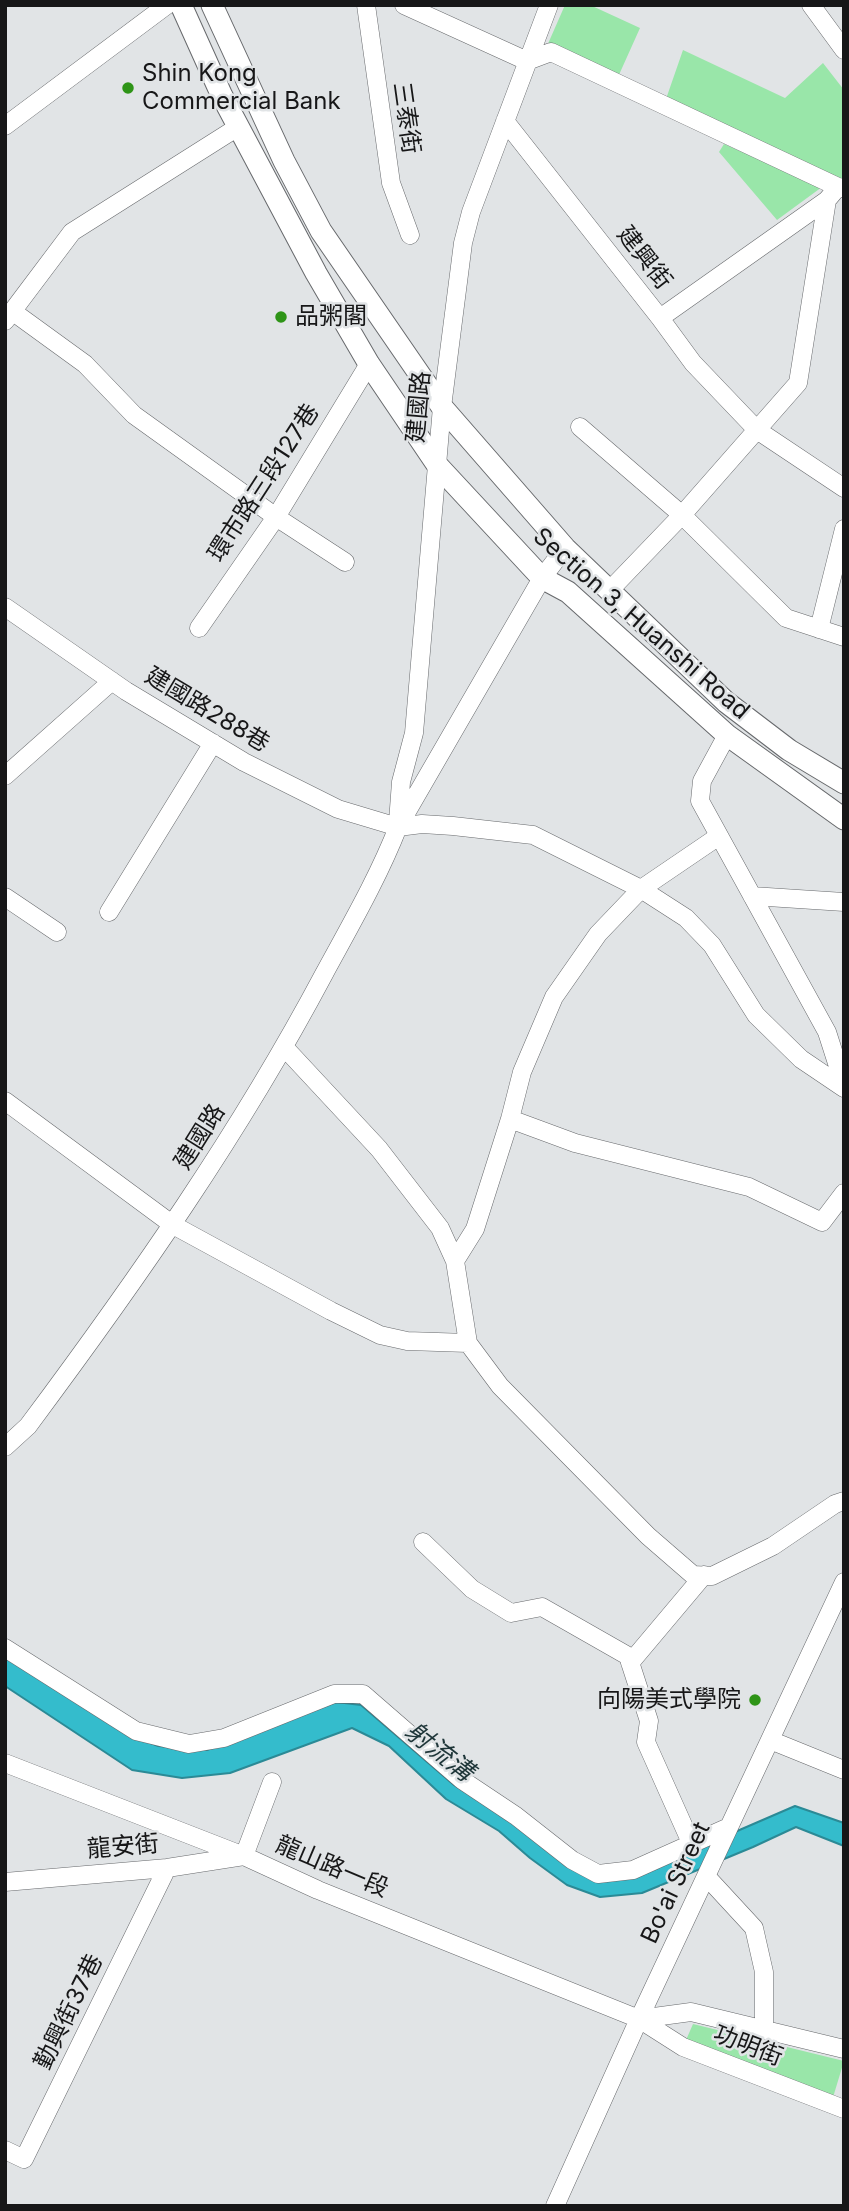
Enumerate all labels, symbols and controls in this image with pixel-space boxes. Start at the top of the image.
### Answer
place label: Shin Kong Commercial Bank [142,60,341,116]
marker: Shin Kong Commercial Bank [120,80,136,96]
street label: 三泰街 [387,80,425,156]
street label: 建興街 [610,221,678,295]
place label: 品粥閣 [295,303,367,331]
marker: 品粥閣 [273,309,289,325]
street label: 建國路 [402,370,436,444]
street label: 環市路三段127巷 [202,399,326,567]
street label: Section 3, Huanshi Road [527,522,755,726]
street label: 建國路288巷 [139,662,275,758]
street label: 建國路 [169,1099,231,1175]
place label: 向陽美式學院 [597,1686,741,1714]
marker: 向陽美式學院 [747,1692,763,1708]
water label: 射流溝 [399,1716,479,1788]
street label: Bo'ai Street [635,1818,717,1948]
street label: 龍安街 [86,1830,160,1864]
street label: 龍山路一段 [271,1830,393,1904]
street label: 勤興街37巷 [29,1950,109,2074]
street label: 功明街 [709,2020,787,2072]

